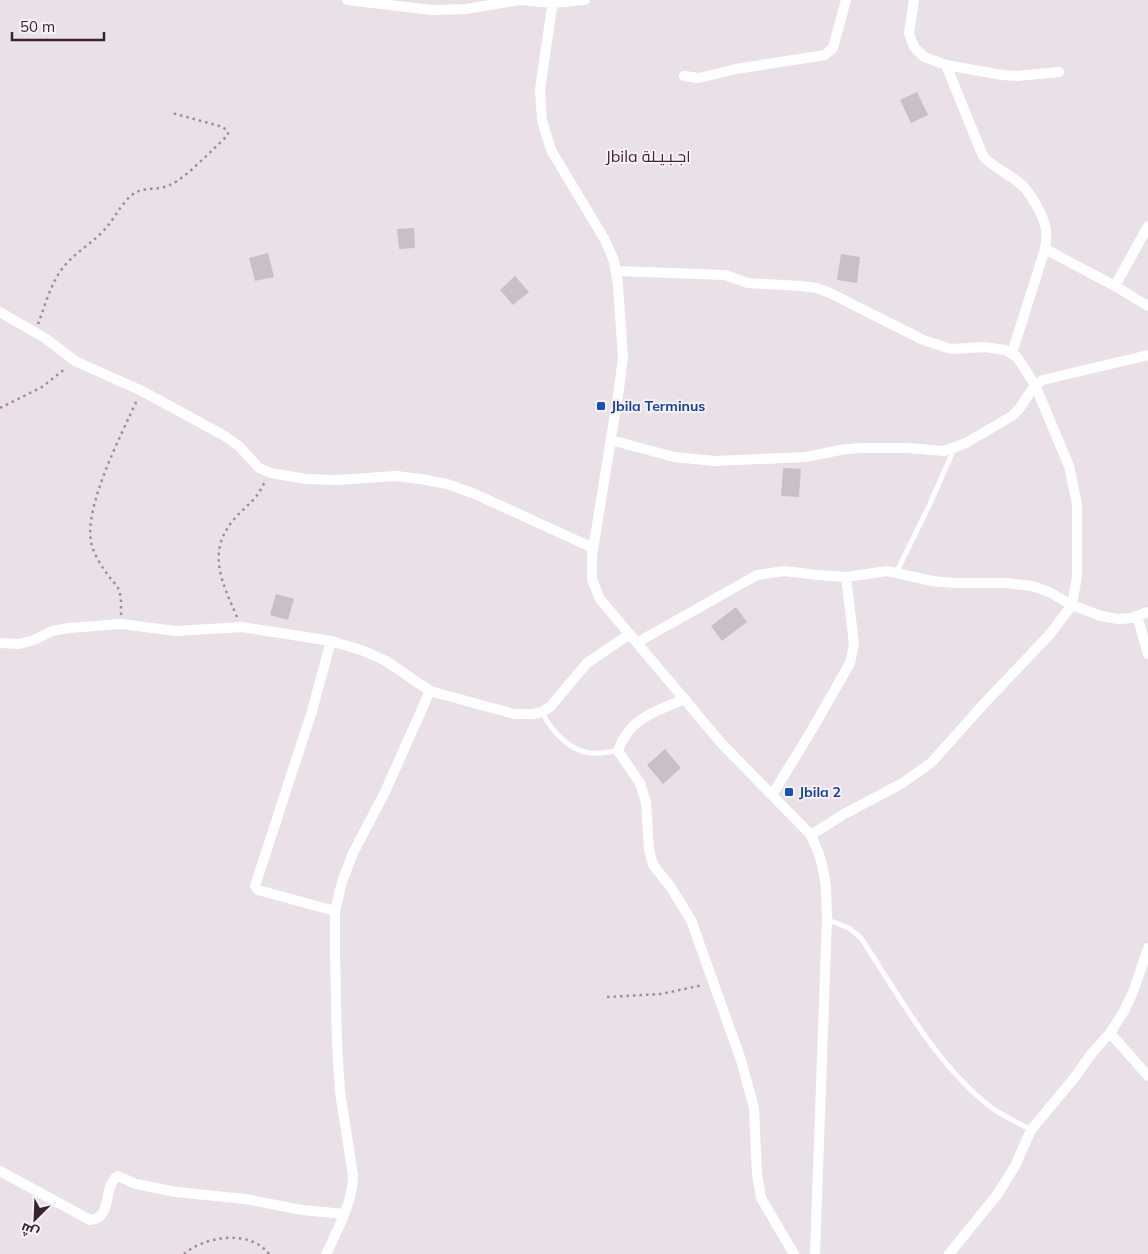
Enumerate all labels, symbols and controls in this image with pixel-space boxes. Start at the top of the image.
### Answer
scale bar [12,10,105,42]
text: 50 m [20,17,55,36]
district label: Jbila اجـبـيـلة [605,146,691,166]
place label: Jbila Terminus [611,397,705,415]
marker: Jbila Terminus [595,400,607,412]
place label: Jbila 2 [799,783,841,801]
marker: Jbila 2 [783,786,795,798]
north arrow [10,1194,60,1244]
text: ش [18,1219,42,1243]

